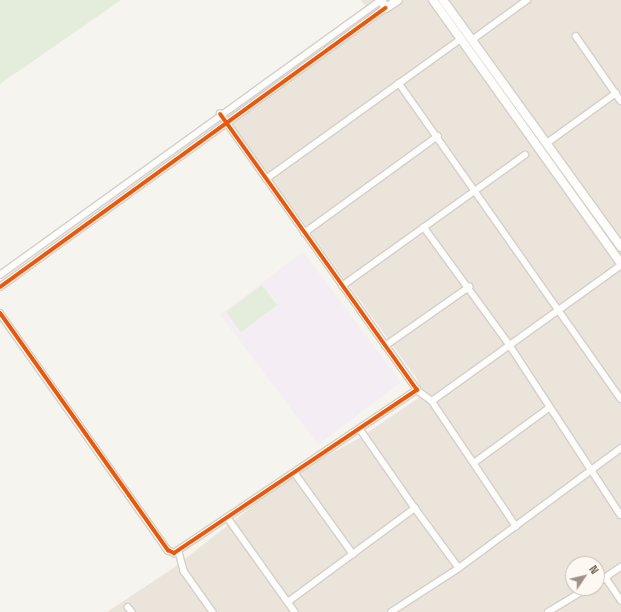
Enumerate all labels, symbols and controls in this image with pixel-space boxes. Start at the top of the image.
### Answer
north arrow [565,556,605,596]
text: N [586,563,602,577]

